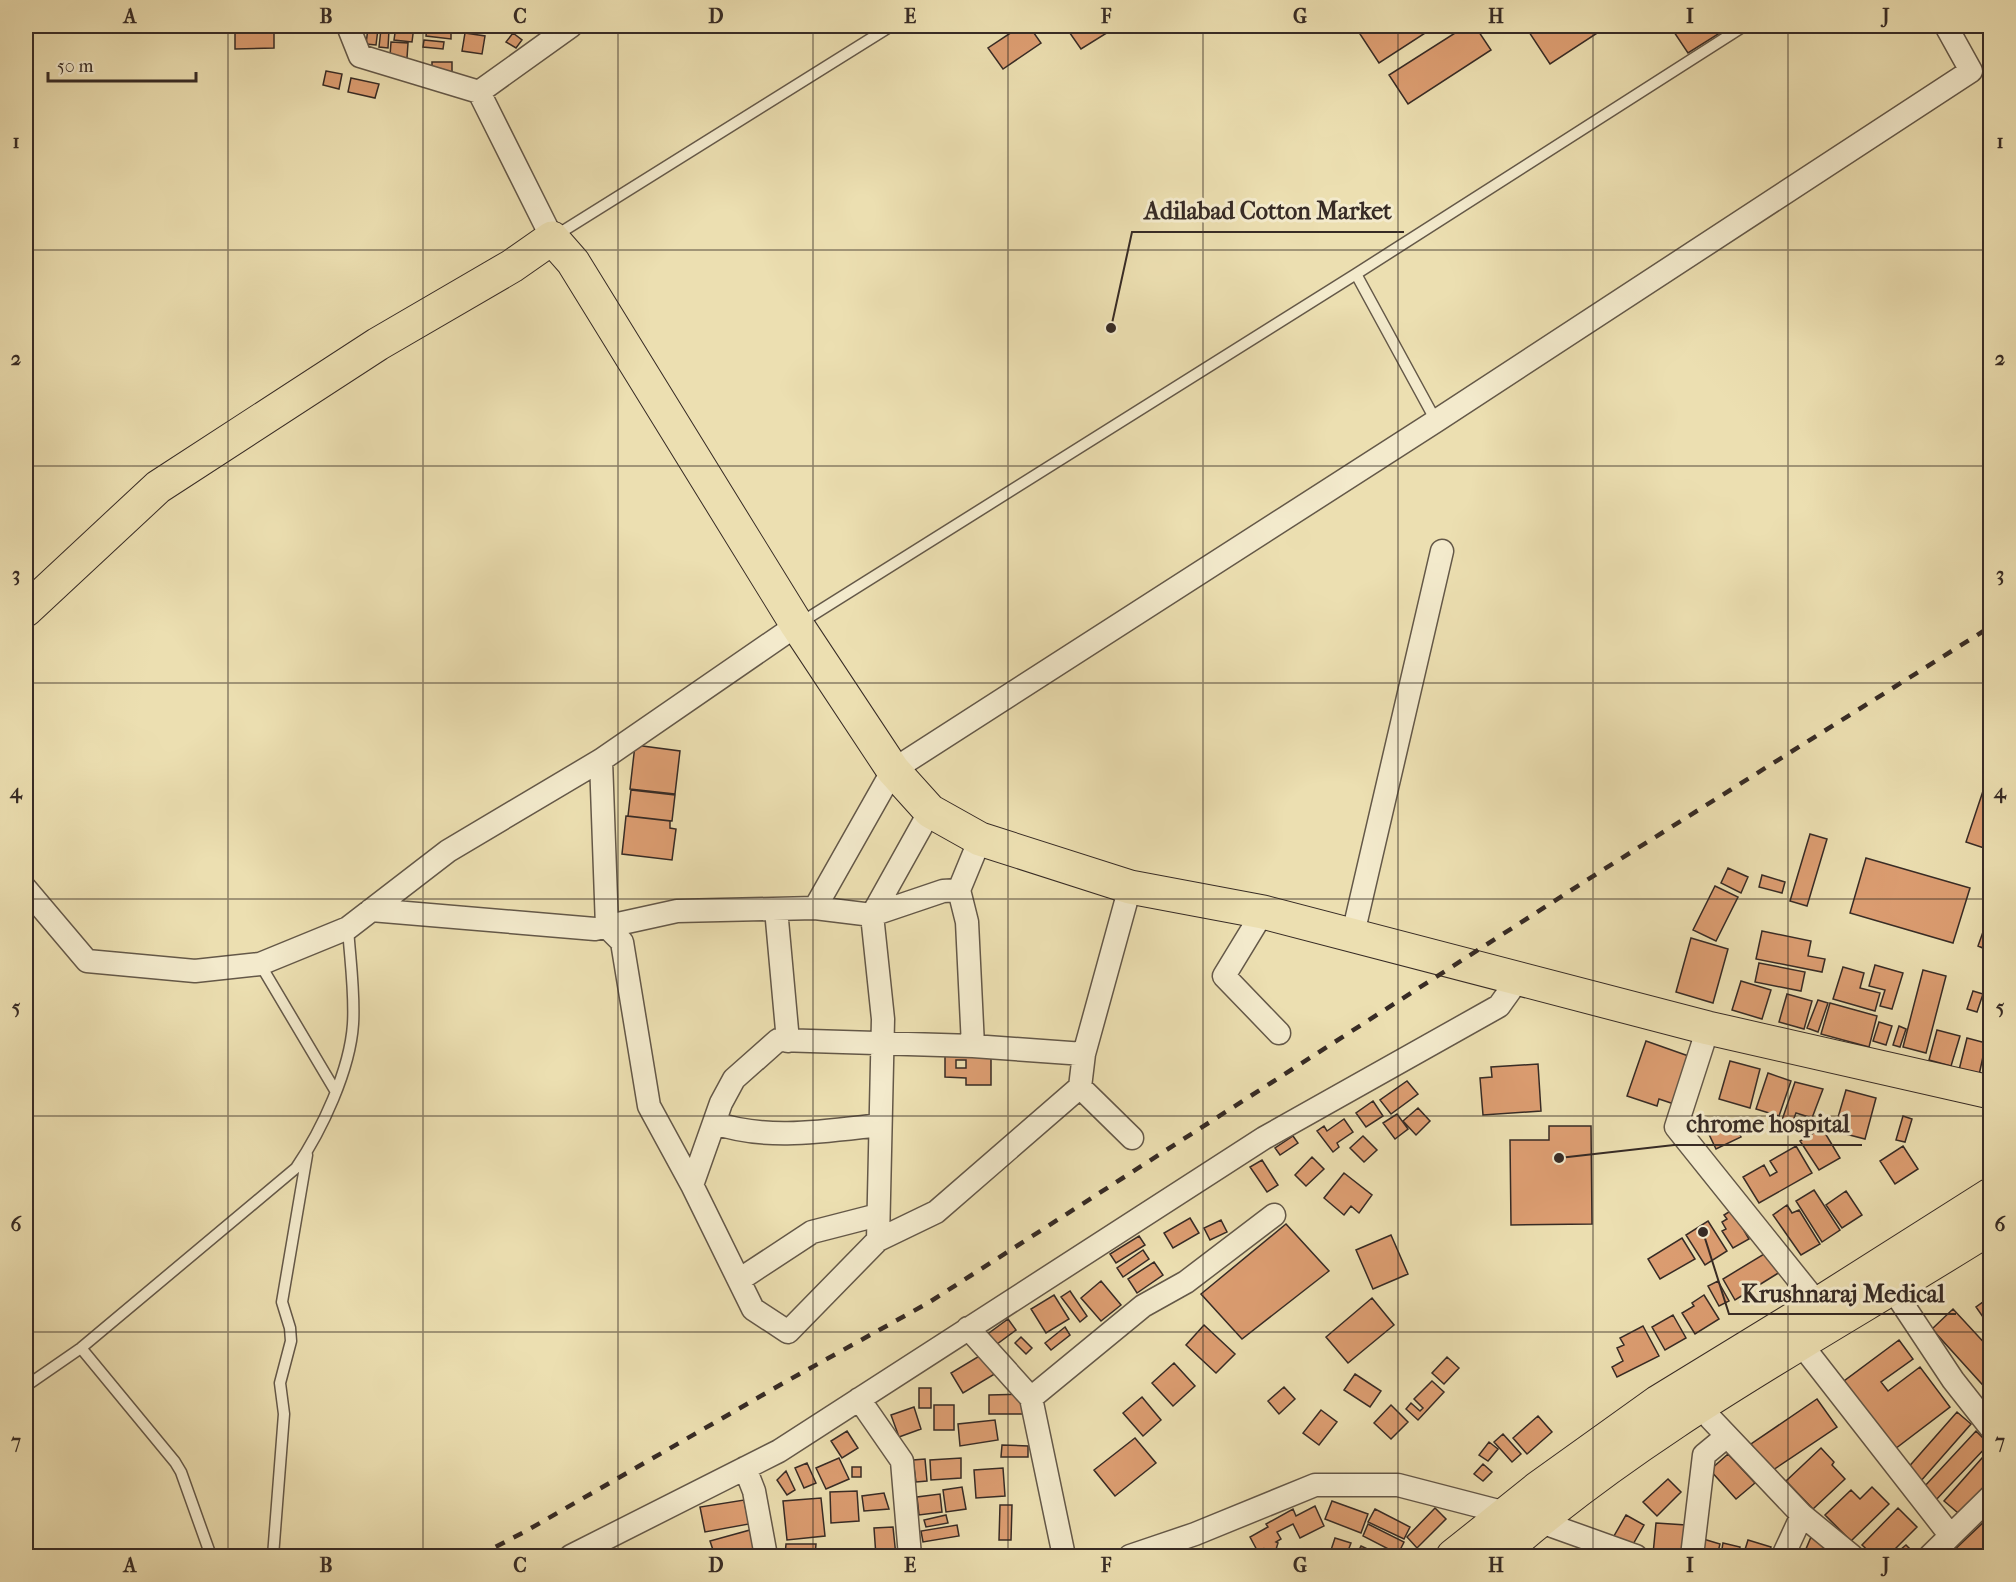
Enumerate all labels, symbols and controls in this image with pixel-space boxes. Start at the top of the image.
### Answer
text: A [122,5,138,28]
text: B [319,5,333,28]
text: C [513,5,527,28]
text: D [708,5,724,28]
text: E [904,5,916,28]
text: F [1100,5,1112,28]
text: G [1293,5,1307,28]
text: H [1488,5,1504,28]
text: I [1686,5,1694,28]
text: J [1880,5,1890,28]
scale bar [48,45,196,83]
text: 50 m [57,56,94,77]
text: 1 [12,130,20,153]
text: 1 [1996,130,2004,153]
callout: Adilabad Cotton Market [1132,190,1404,232]
text: Adilabad Cotton Market [1142,197,1392,225]
text: 2 [11,347,21,370]
text: 2 [1995,347,2005,370]
text: 3 [12,563,20,586]
text: 3 [1996,563,2004,586]
text: 4 [9,780,23,804]
text: 4 [1993,780,2007,804]
text: 5 [12,996,21,1019]
text: 5 [1996,996,2005,1019]
callout: chrome hospital [1674,1103,1862,1145]
text: chrome hospital [1686,1110,1850,1138]
text: 6 [11,1213,23,1236]
text: 6 [1995,1213,2007,1236]
callout: Krushnaraj Medical [1729,1272,1956,1314]
text: Krushnaraj Medical [1741,1280,1945,1308]
text: 7 [10,1430,21,1453]
text: 7 [1994,1430,2005,1453]
text: A [122,1554,138,1577]
text: B [319,1554,333,1577]
text: C [513,1554,527,1577]
text: D [708,1554,724,1577]
text: E [904,1554,916,1577]
text: F [1100,1554,1112,1577]
text: G [1293,1554,1307,1577]
text: H [1488,1554,1504,1577]
text: I [1686,1554,1694,1577]
text: J [1880,1554,1890,1577]

